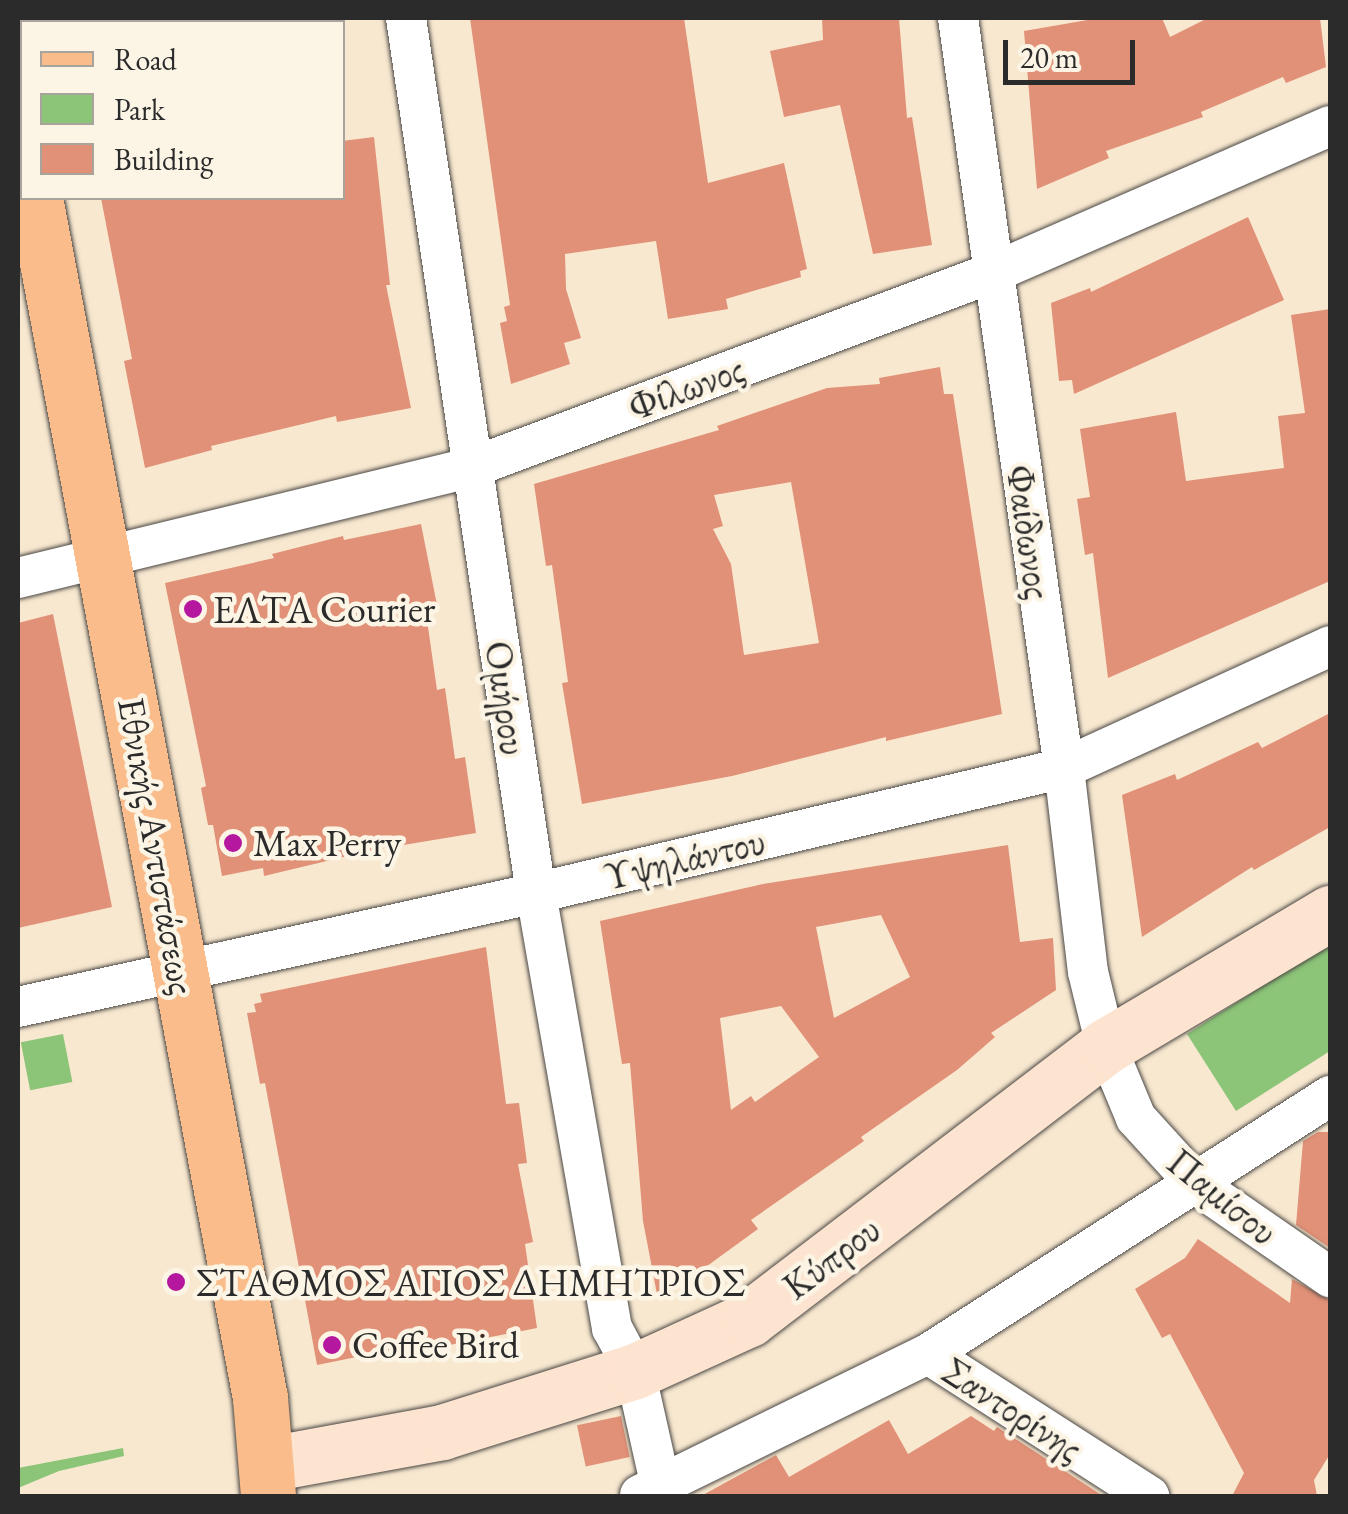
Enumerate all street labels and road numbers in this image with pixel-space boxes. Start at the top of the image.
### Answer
street label: Φίλωνος [622,345,750,429]
street label: Φαίδωνος [998,462,1062,602]
street label: Ομήρου [476,638,538,758]
street label: Εθνικής Αντιστάσεως [108,694,206,998]
street label: Υψηλάντου [599,817,769,899]
street label: Παμίσου [1159,1138,1287,1254]
street label: Κύπρου [773,1206,889,1308]
street label: Σαντορίνης [935,1347,1091,1471]

